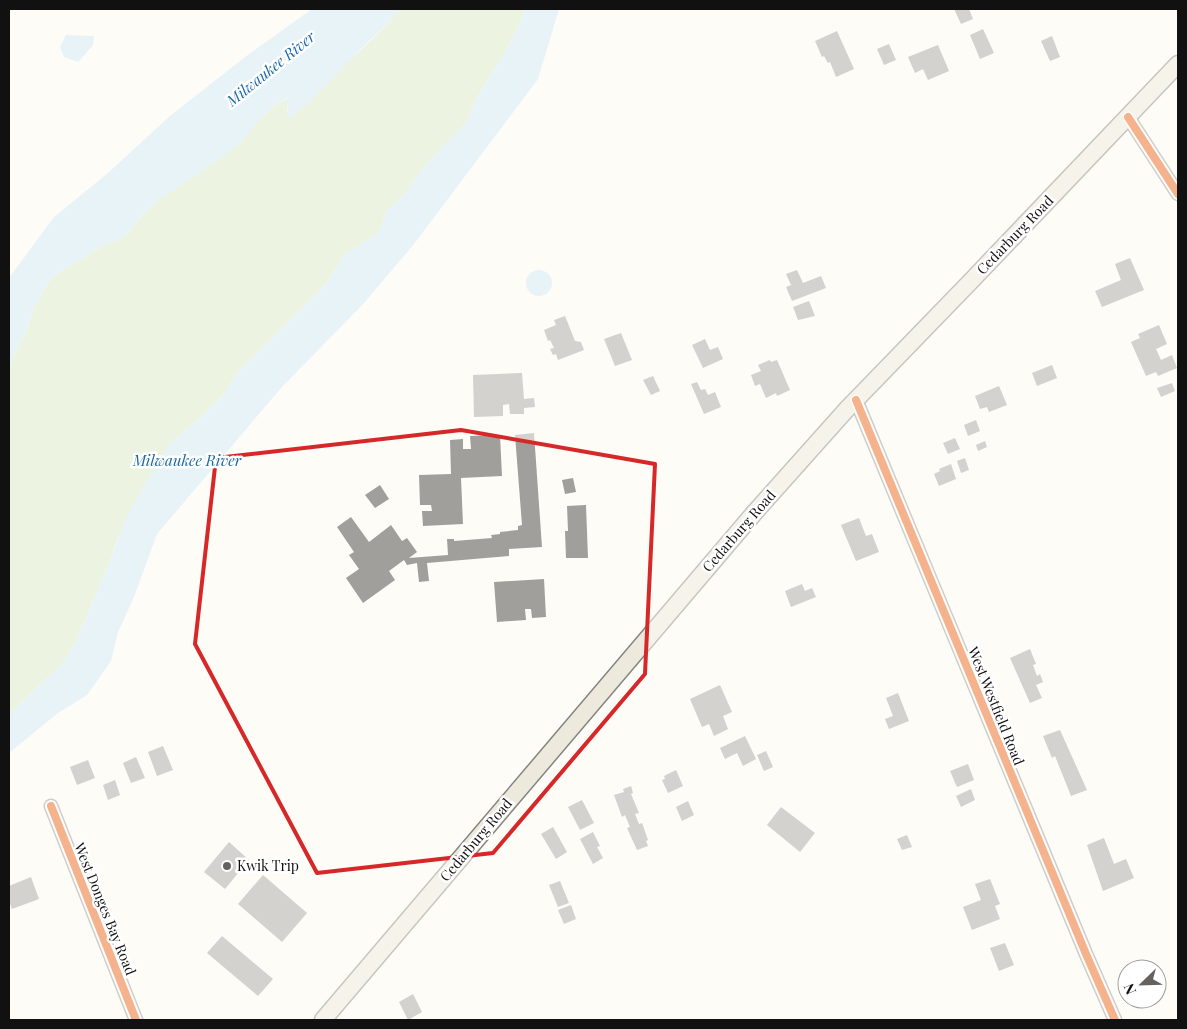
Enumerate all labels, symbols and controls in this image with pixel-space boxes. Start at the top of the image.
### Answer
water label: Milwaukee River [221,26,319,111]
street label: Cedarburg Road [972,191,1057,278]
water label: Milwaukee River [132,450,242,470]
street label: Cedarburg Road [698,486,779,576]
street label: West Westfield Road [964,643,1029,768]
street label: Cedarburg Road [435,794,516,885]
street label: West Donges Bay Road [70,839,141,978]
place label: Kwik Trip [237,856,299,875]
marker: Kwik Trip [221,860,233,872]
north arrow [1117,959,1167,1009]
text: N [1119,981,1140,998]

